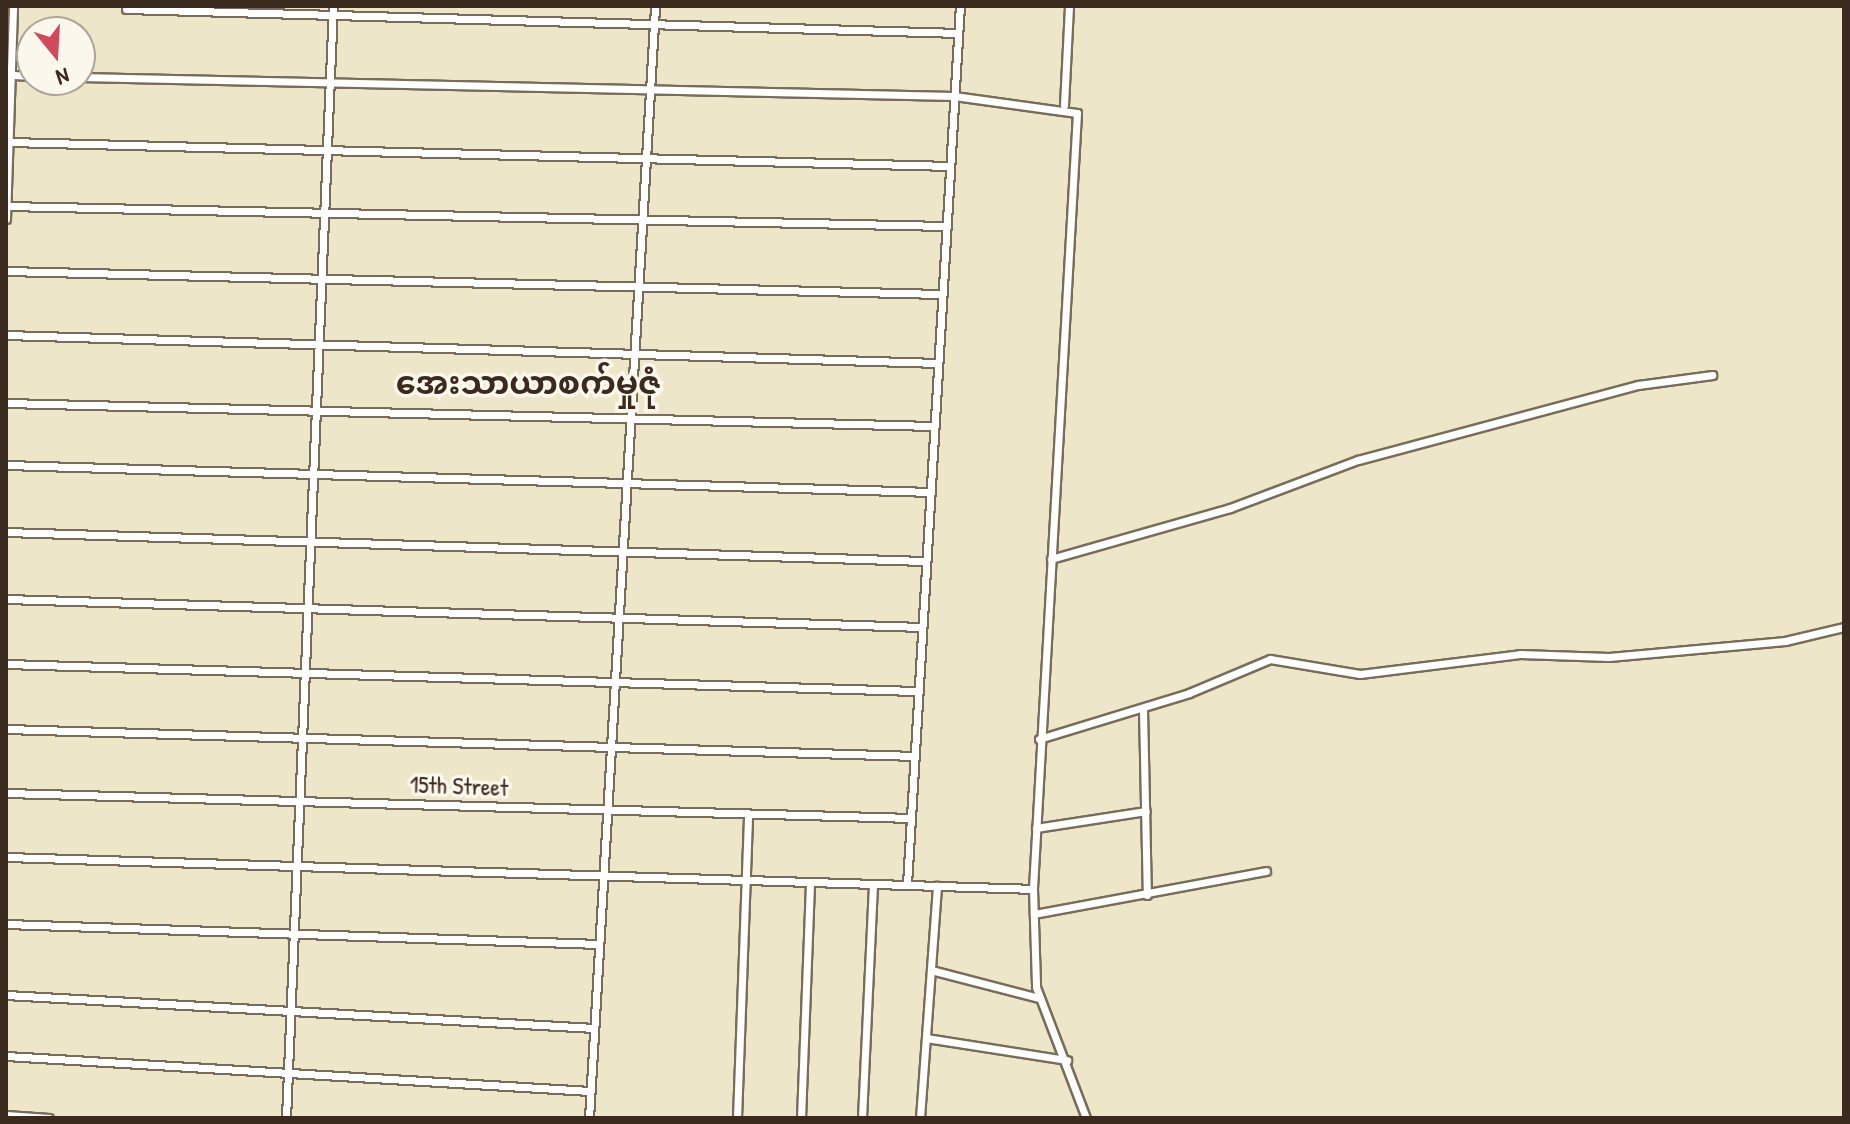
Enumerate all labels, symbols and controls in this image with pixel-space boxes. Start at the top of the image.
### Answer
north arrow [16,16,96,96]
text: N [53,61,73,93]
district label: အေးသာယာစက်မှုဇုံ [396,364,660,402]
street label: 15th Street [409,770,509,802]

